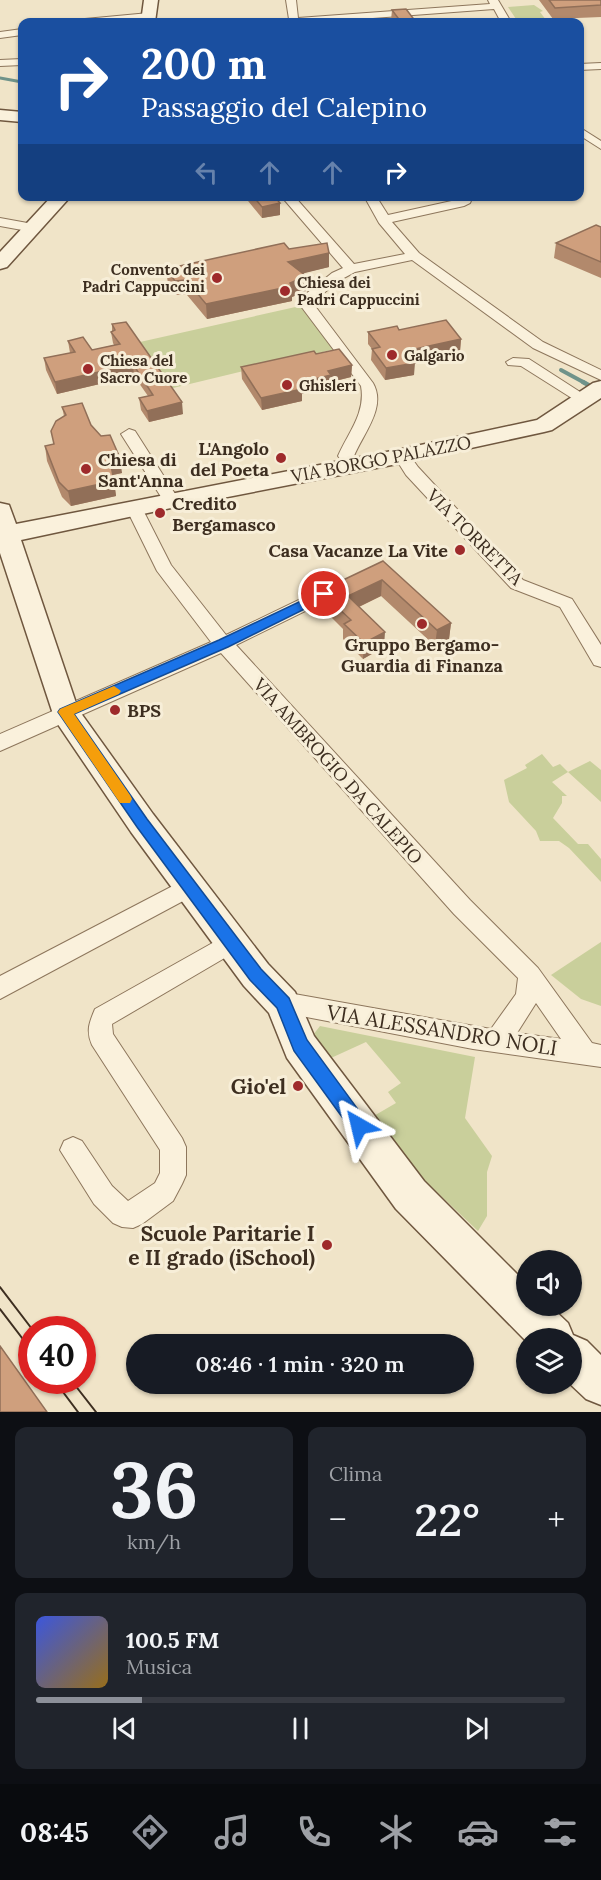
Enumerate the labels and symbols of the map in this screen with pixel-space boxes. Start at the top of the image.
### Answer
place label: Convento dei Padri Cappuccini [82,260,205,296]
marker: Convento dei Padri Cappuccini [210,271,224,285]
place label: Chiesa dei Padri Cappuccini [297,273,420,309]
marker: Chiesa dei Padri Cappuccini [278,284,292,298]
place label: Galgario [404,346,465,365]
marker: Galgario [385,348,399,362]
place label: Chiesa del Sacro Cuore [100,351,187,387]
marker: Chiesa del Sacro Cuore [81,362,95,376]
place label: Ghisleri [299,376,357,395]
marker: Ghisleri [280,378,294,392]
street label: VIA BORGO PALAZZO [288,430,473,488]
place label: L'Angolo del Poeta [190,437,270,481]
place label: Chiesa di Sant'Anna [98,448,184,492]
marker: L'Angolo del Poeta [274,451,288,465]
marker: Chiesa di Sant'Anna [79,462,93,476]
street label: VIA TORRETTA [421,483,529,591]
place label: Credito Bergamasco [172,492,276,536]
marker: Credito Bergamasco [153,506,167,520]
place label: Casa Vacanze La Vite [268,539,448,562]
marker: Casa Vacanze La Vite [453,543,467,557]
pin [298,568,349,619]
marker: Gruppo Bergamo- Guardia di Finanza [415,617,429,631]
place label: Gruppo Bergamo- Guardia di Finanza [341,633,503,677]
street label: VIA AMBROGIO DA CALEPIO [248,673,428,869]
place label: BPS [127,699,161,722]
marker: BPS [108,703,122,717]
street label: VIA ALESSANDRO NOLI [324,998,559,1062]
place label: Gio'el [231,1073,286,1100]
marker: Gio'el [291,1079,305,1093]
position arrow [327,1094,391,1158]
place label: Scuole Paritarie I e II grado (iSchool) [128,1220,315,1271]
marker: Scuole Paritarie I e II grado (iSchool) [320,1238,334,1252]
speed limit sign: 40 [18,1316,96,1394]

